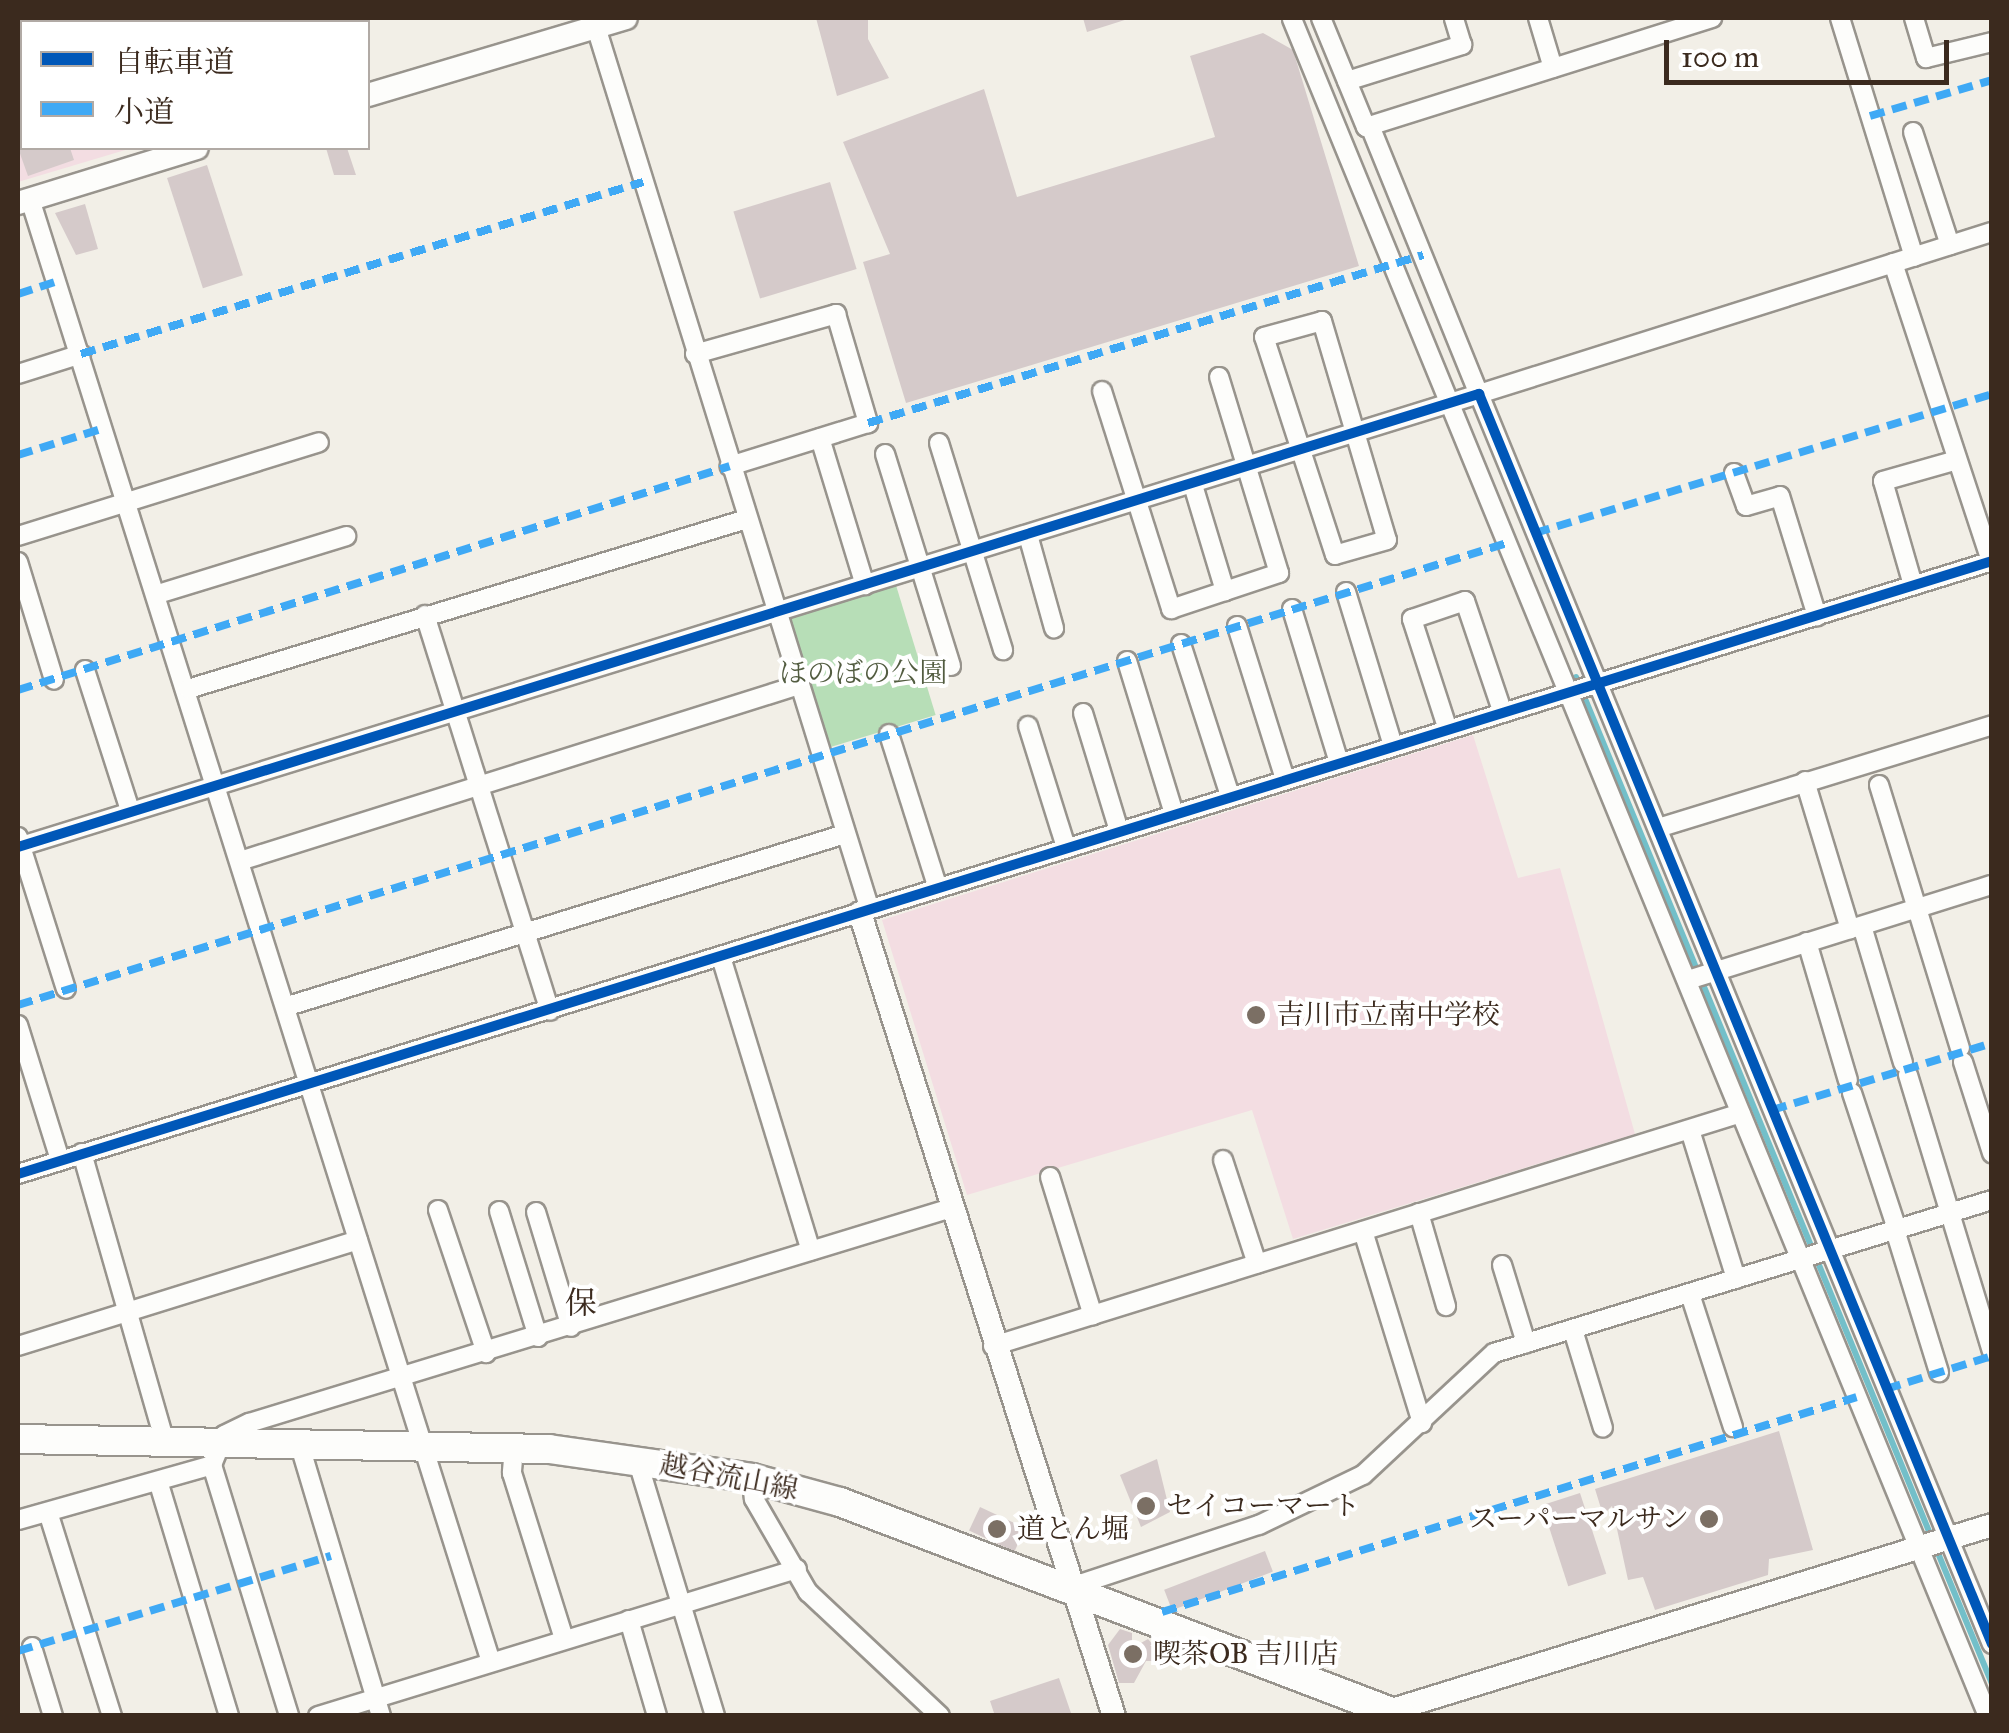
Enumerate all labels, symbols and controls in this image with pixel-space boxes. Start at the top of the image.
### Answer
legend [20,20,370,150]
scale bar [1669,20,1954,82]
text: 100 m [1681,39,1759,75]
text: 自転車道 [114,44,234,80]
text: 小道 [114,94,174,130]
park label: ほのぼの公園 [779,656,947,690]
place label: 吉川市立南中学校 [1276,998,1500,1032]
marker: 吉川市立南中学校 [1245,1004,1267,1026]
district label: 保 [565,1285,597,1323]
street label: 越谷流山線 [657,1447,801,1507]
place label: セイコーマート [1166,1489,1362,1523]
marker: セイコーマート [1135,1495,1157,1517]
place label: スーパーマルサン [1466,1502,1689,1536]
marker: スーパーマルサン [1698,1508,1720,1530]
place label: 道とん堀 [1017,1512,1129,1546]
marker: 道とん堀 [986,1518,1008,1540]
place label: 喫茶OB 吉川店 [1153,1637,1339,1671]
marker: 喫茶OB 吉川店 [1122,1643,1144,1665]

